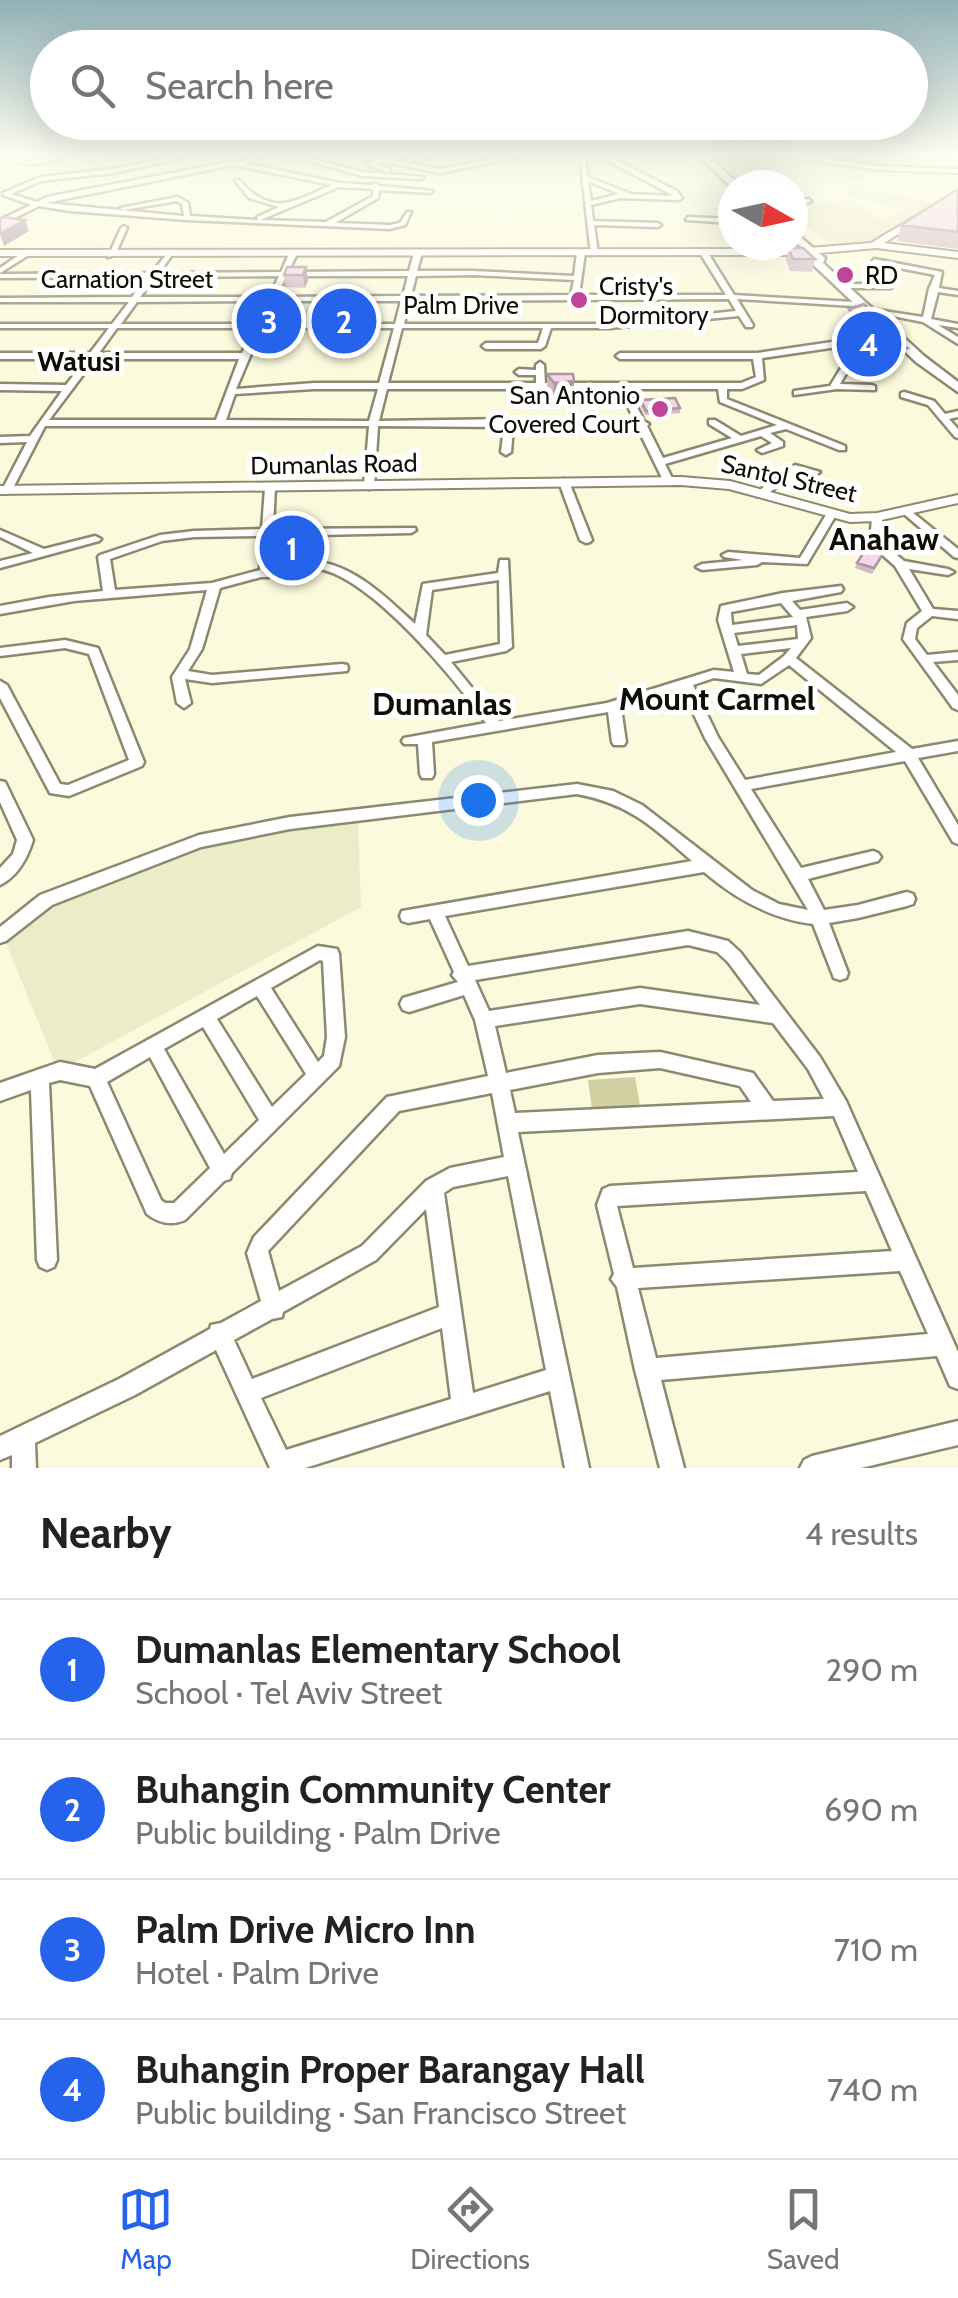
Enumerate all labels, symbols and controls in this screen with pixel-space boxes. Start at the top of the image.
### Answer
search box [30,30,928,140]
icon: search [65,58,120,113]
text: Search here [145,62,334,109]
north arrow [718,170,808,260]
place label: RD [865,260,898,290]
street label: Carnation Street [41,264,214,294]
marker: RD [834,264,856,286]
place label: Cristy's Dormitory [599,271,709,330]
pin: 3 [236,284,302,358]
pin: 2 [312,284,376,358]
marker: Cristy's Dormitory [568,289,590,311]
street label: Palm Drive [403,290,519,320]
pin: 4 [836,306,902,382]
district label: Watusi [37,344,121,378]
place label: San Antonio Covered Court [488,380,641,439]
marker: San Antonio Covered Court [649,398,671,420]
street label: Dumanlas Road [250,448,418,480]
street label: Santol Street [718,448,860,508]
pin: 1 [260,510,324,586]
district label: Anahaw [829,519,939,558]
district label: Mount Carmel [619,679,815,718]
district label: Dumanlas [372,684,512,723]
your location [453,775,504,826]
text: Nearby [40,1507,172,1559]
text: 4 results [805,1514,918,1553]
text: Dumanlas Elementary School [135,1626,621,1673]
text: 1 [67,1650,78,1689]
text: 290 m [825,1650,918,1689]
text: School · Tel Aviv Street [135,1673,442,1712]
text: Buhangin Community Center [135,1766,611,1813]
text: 2 [64,1790,81,1829]
text: 690 m [824,1790,918,1829]
text: Public building · Palm Drive [135,1813,501,1852]
text: Palm Drive Micro Inn [135,1906,475,1953]
text: 3 [64,1930,81,1969]
text: 710 m [834,1930,918,1969]
text: Hotel · Palm Drive [135,1953,379,1992]
text: Buhangin Proper Barangay Hall [135,2046,645,2093]
text: 4 [63,2070,82,2109]
text: 740 m [827,2070,918,2109]
text: Public building · San Francisco Street [135,2093,626,2132]
tab: Map [118,2182,173,2276]
tab: Directions [410,2182,530,2276]
tab: Saved [767,2182,840,2276]

